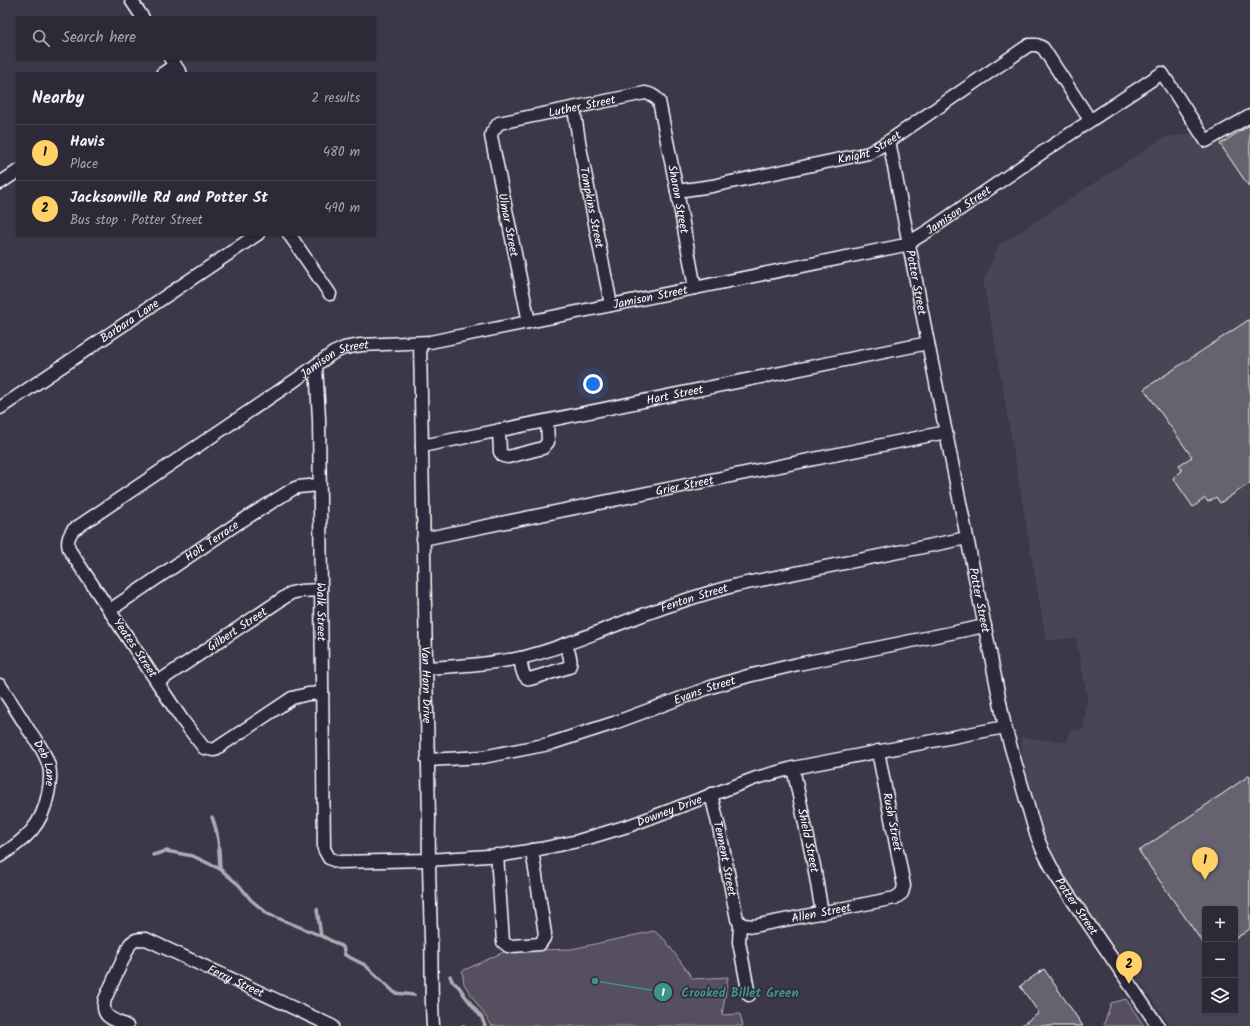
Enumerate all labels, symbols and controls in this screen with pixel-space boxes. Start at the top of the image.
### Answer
search box [16,16,376,60]
text: Search here [62,26,136,50]
icon: search [30,27,52,49]
text: Nearby [32,85,84,112]
text: 2 results [312,88,360,109]
street label: Luther Street [547,90,618,122]
street label: Knight Street [836,126,905,169]
text: Havis [70,130,105,154]
text: 1 [43,142,47,163]
text: 480 m [323,142,360,163]
text: Place [70,154,98,175]
street label: Sharon Street [662,163,694,235]
street label: Tompkins Street [575,165,609,250]
street label: Jamison Street [922,181,995,239]
text: Jacksonville Rd and Potter St [70,186,268,210]
street label: Ulmar Street [493,192,524,259]
text: 2 [41,198,49,219]
text: 490 m [324,198,360,219]
text: Bus stop · Potter Street [70,210,203,231]
street label: Potter Street [901,248,932,317]
street label: Jamison Street [611,280,690,314]
street label: Barbara Lane [96,294,163,348]
street label: Jamison Street [296,335,370,383]
your location [583,374,603,394]
street label: Hart Street [645,379,705,410]
street label: Grier Street [654,470,716,501]
street label: Holt Terrace [181,515,243,566]
street label: Potter Street [964,566,995,635]
street label: Fenton Street [658,578,730,617]
street label: Walk Street [311,582,331,642]
street label: Gilbert Street [203,602,271,656]
street label: Yeates Street [108,614,162,682]
street label: Van Horn Drive [416,646,437,724]
street label: Evans Street [671,671,738,710]
street label: Deb Lane [29,736,60,788]
street label: Downey Drive [634,789,705,832]
street label: Rush Street [877,791,907,853]
street label: Shield Street [792,806,825,874]
street label: Tennent Street [708,819,742,898]
pin: 1 [1192,847,1218,880]
street label: Potter Street [1050,874,1103,939]
street label: Allen Street [790,897,853,928]
map controls [1202,906,1238,1014]
button: + [1202,906,1238,942]
button: − [1202,942,1238,978]
pin: 2 [1116,951,1142,984]
street label: Ferry Street [205,960,268,1003]
button: layers [1202,978,1238,1014]
callout: Crooked Billet Green [653,980,806,1005]
text: 1 [661,983,665,1002]
text: Crooked Billet Green [681,983,799,1004]

